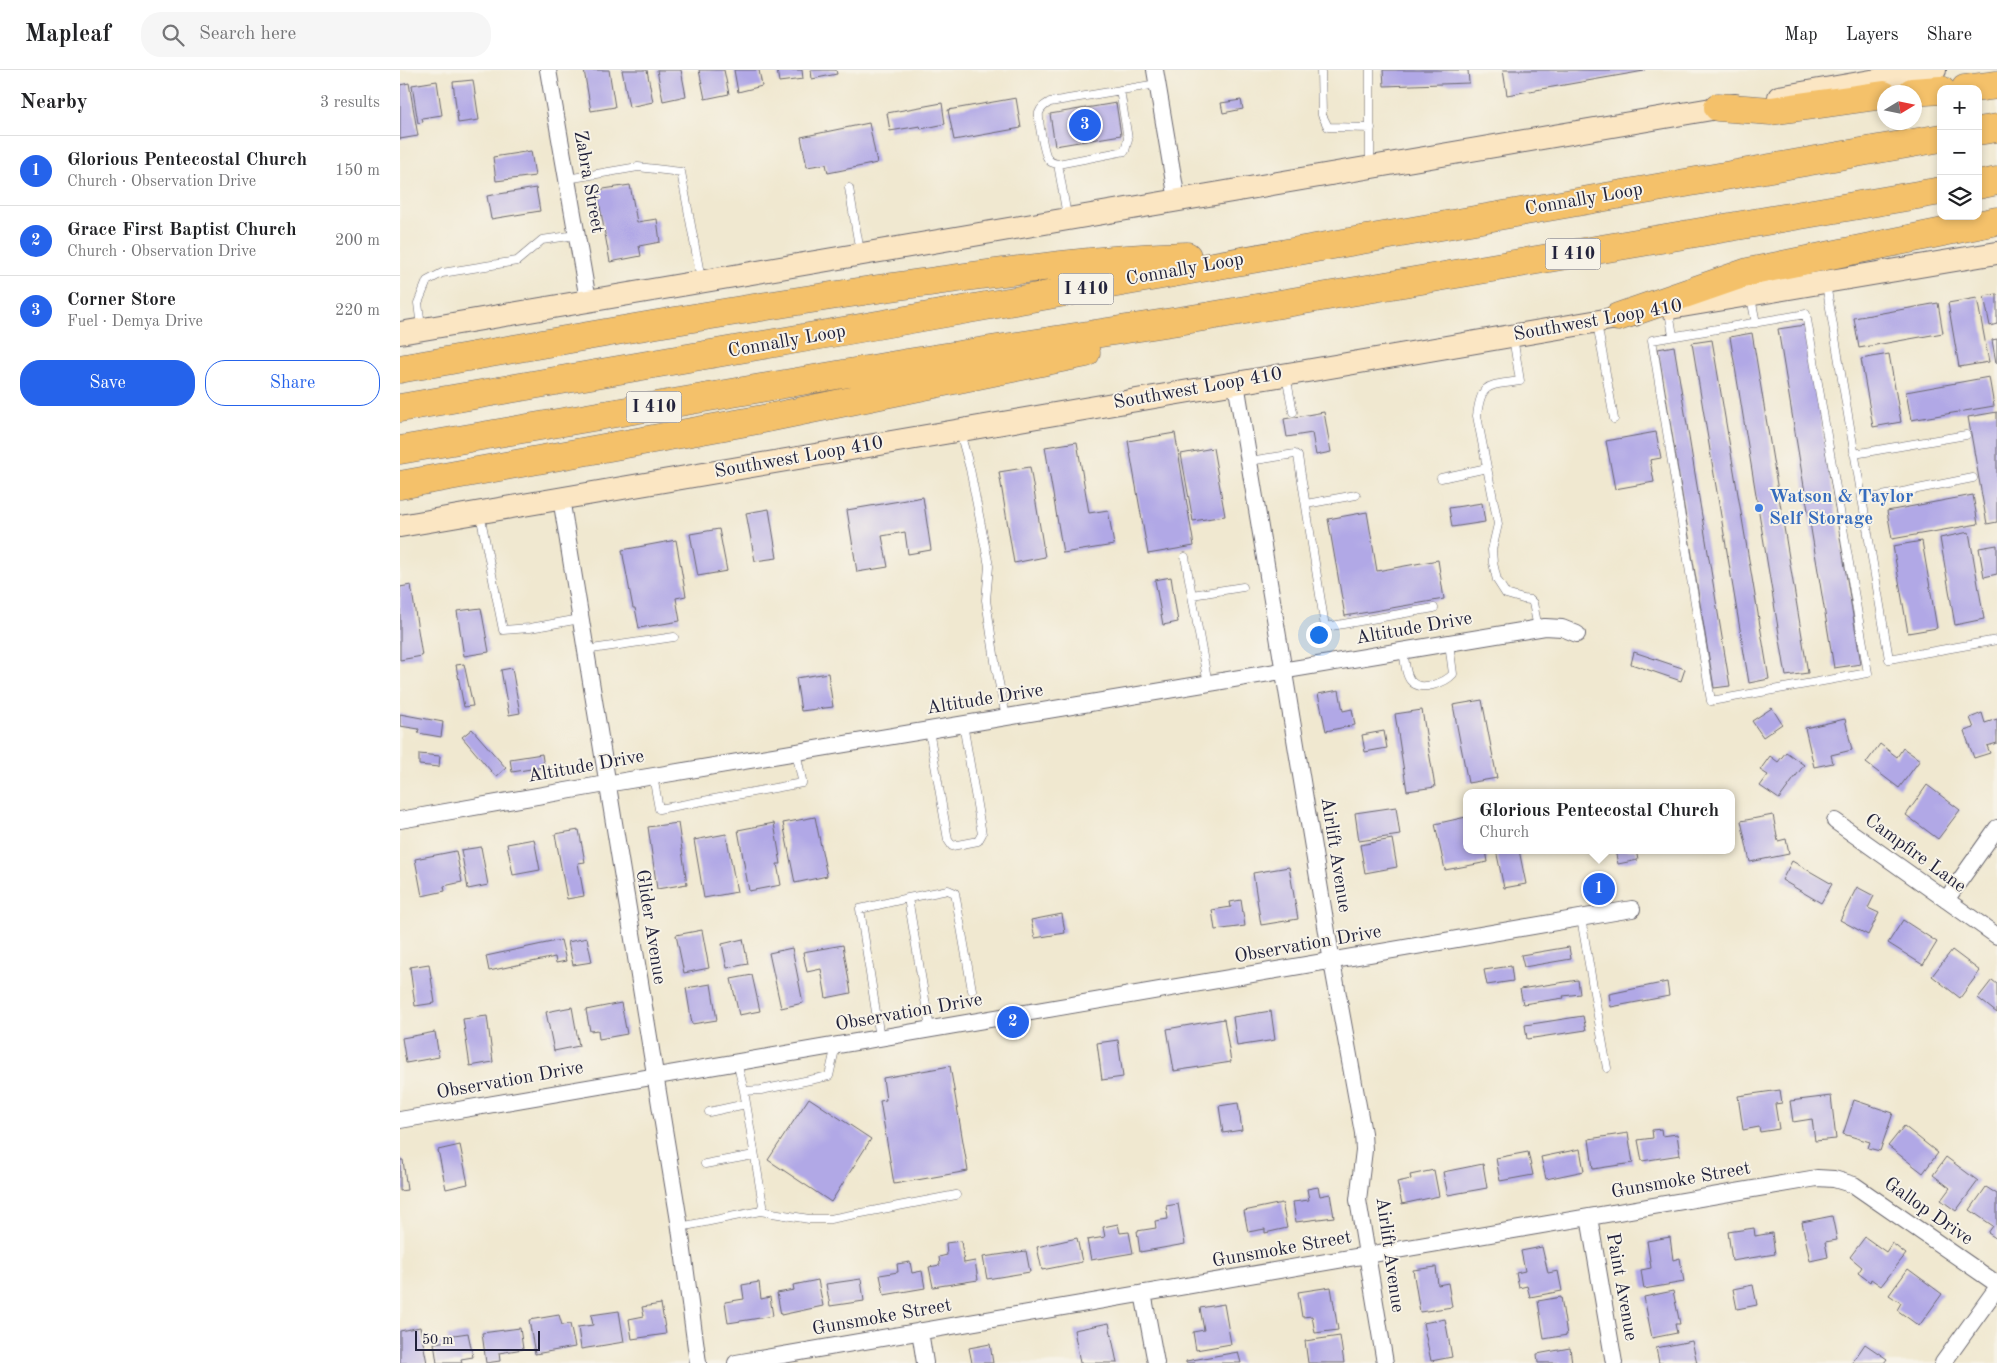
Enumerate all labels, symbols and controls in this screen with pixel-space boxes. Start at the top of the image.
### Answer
search box [141,12,491,57]
icon: search [159,21,187,49]
text: Mapleaf [25,23,111,47]
text: Search here [199,25,296,44]
text: Map [1784,26,1818,44]
text: Layers [1846,26,1898,44]
text: Share [1926,26,1972,44]
north arrow [1877,85,1922,130]
map controls [1937,85,1982,220]
button: + [1937,85,1982,130]
text: Nearby [20,92,88,113]
text: 3 results [320,95,380,111]
pin: 3 [1069,106,1101,144]
street label: Zabra Street [570,129,606,235]
button: − [1937,130,1982,175]
text: Glorious Pentecostal Church [67,151,307,170]
text: 1 [31,163,41,179]
text: 150 m [335,163,380,179]
text: Church · Observation Drive [67,174,256,190]
button: layers [1937,175,1982,220]
street label: Connally Loop [1524,180,1644,220]
text: Grace First Baptist Church [67,221,297,240]
text: 2 [31,233,41,249]
text: 200 m [335,233,380,249]
road number: I 410 [1546,238,1600,270]
text: Church · Observation Drive [67,244,256,260]
street label: Connally Loop [1125,250,1245,290]
road number: I 410 [1058,273,1114,304]
text: Corner Store [67,291,176,310]
street label: Southwest Loop 410 [1512,297,1684,345]
text: 3 [31,303,41,319]
text: 220 m [335,303,380,319]
text: Fuel · Demya Drive [67,314,203,330]
street label: Connally Loop [727,322,847,362]
button: Save [20,360,195,406]
button: Share [205,360,380,406]
street label: Southwest Loop 410 [1112,365,1284,413]
road number: I 410 [626,392,682,422]
street label: Southwest Loop 410 [713,434,885,482]
place label: Watson & Taylor Self Storage [1769,488,1913,529]
marker: Watson & Taylor Self Storage [1753,502,1765,514]
street label: Altitude Drive [1354,609,1474,649]
your location [1306,622,1332,648]
street label: Altitude Drive [925,681,1045,719]
street label: Altitude Drive [526,747,646,787]
popup [1463,789,1735,854]
street label: Airlift Avenue [1317,796,1353,914]
text: Glorious Pentecostal Church [1479,802,1719,821]
street label: Campfire Lane [1861,811,1969,897]
text: Church [1479,825,1529,841]
street label: Glider Avenue [632,868,668,986]
pin: 1 [1583,870,1615,908]
street label: Observation Drive [1233,923,1383,967]
street label: Observation Drive [834,991,984,1035]
pin: 2 [997,1003,1029,1041]
street label: Observation Drive [435,1059,585,1103]
street label: Gunsmoke Street [1610,1159,1752,1203]
street label: Gallop Drive [1880,1175,1976,1249]
street label: Airlift Avenue [1372,1196,1406,1314]
street label: Gunsmoke Street [1211,1228,1353,1272]
street label: Paint Avenue [1602,1232,1640,1342]
street label: Gunsmoke Street [811,1296,953,1340]
scale bar [415,1328,540,1351]
text: 50 m [422,1333,453,1347]

